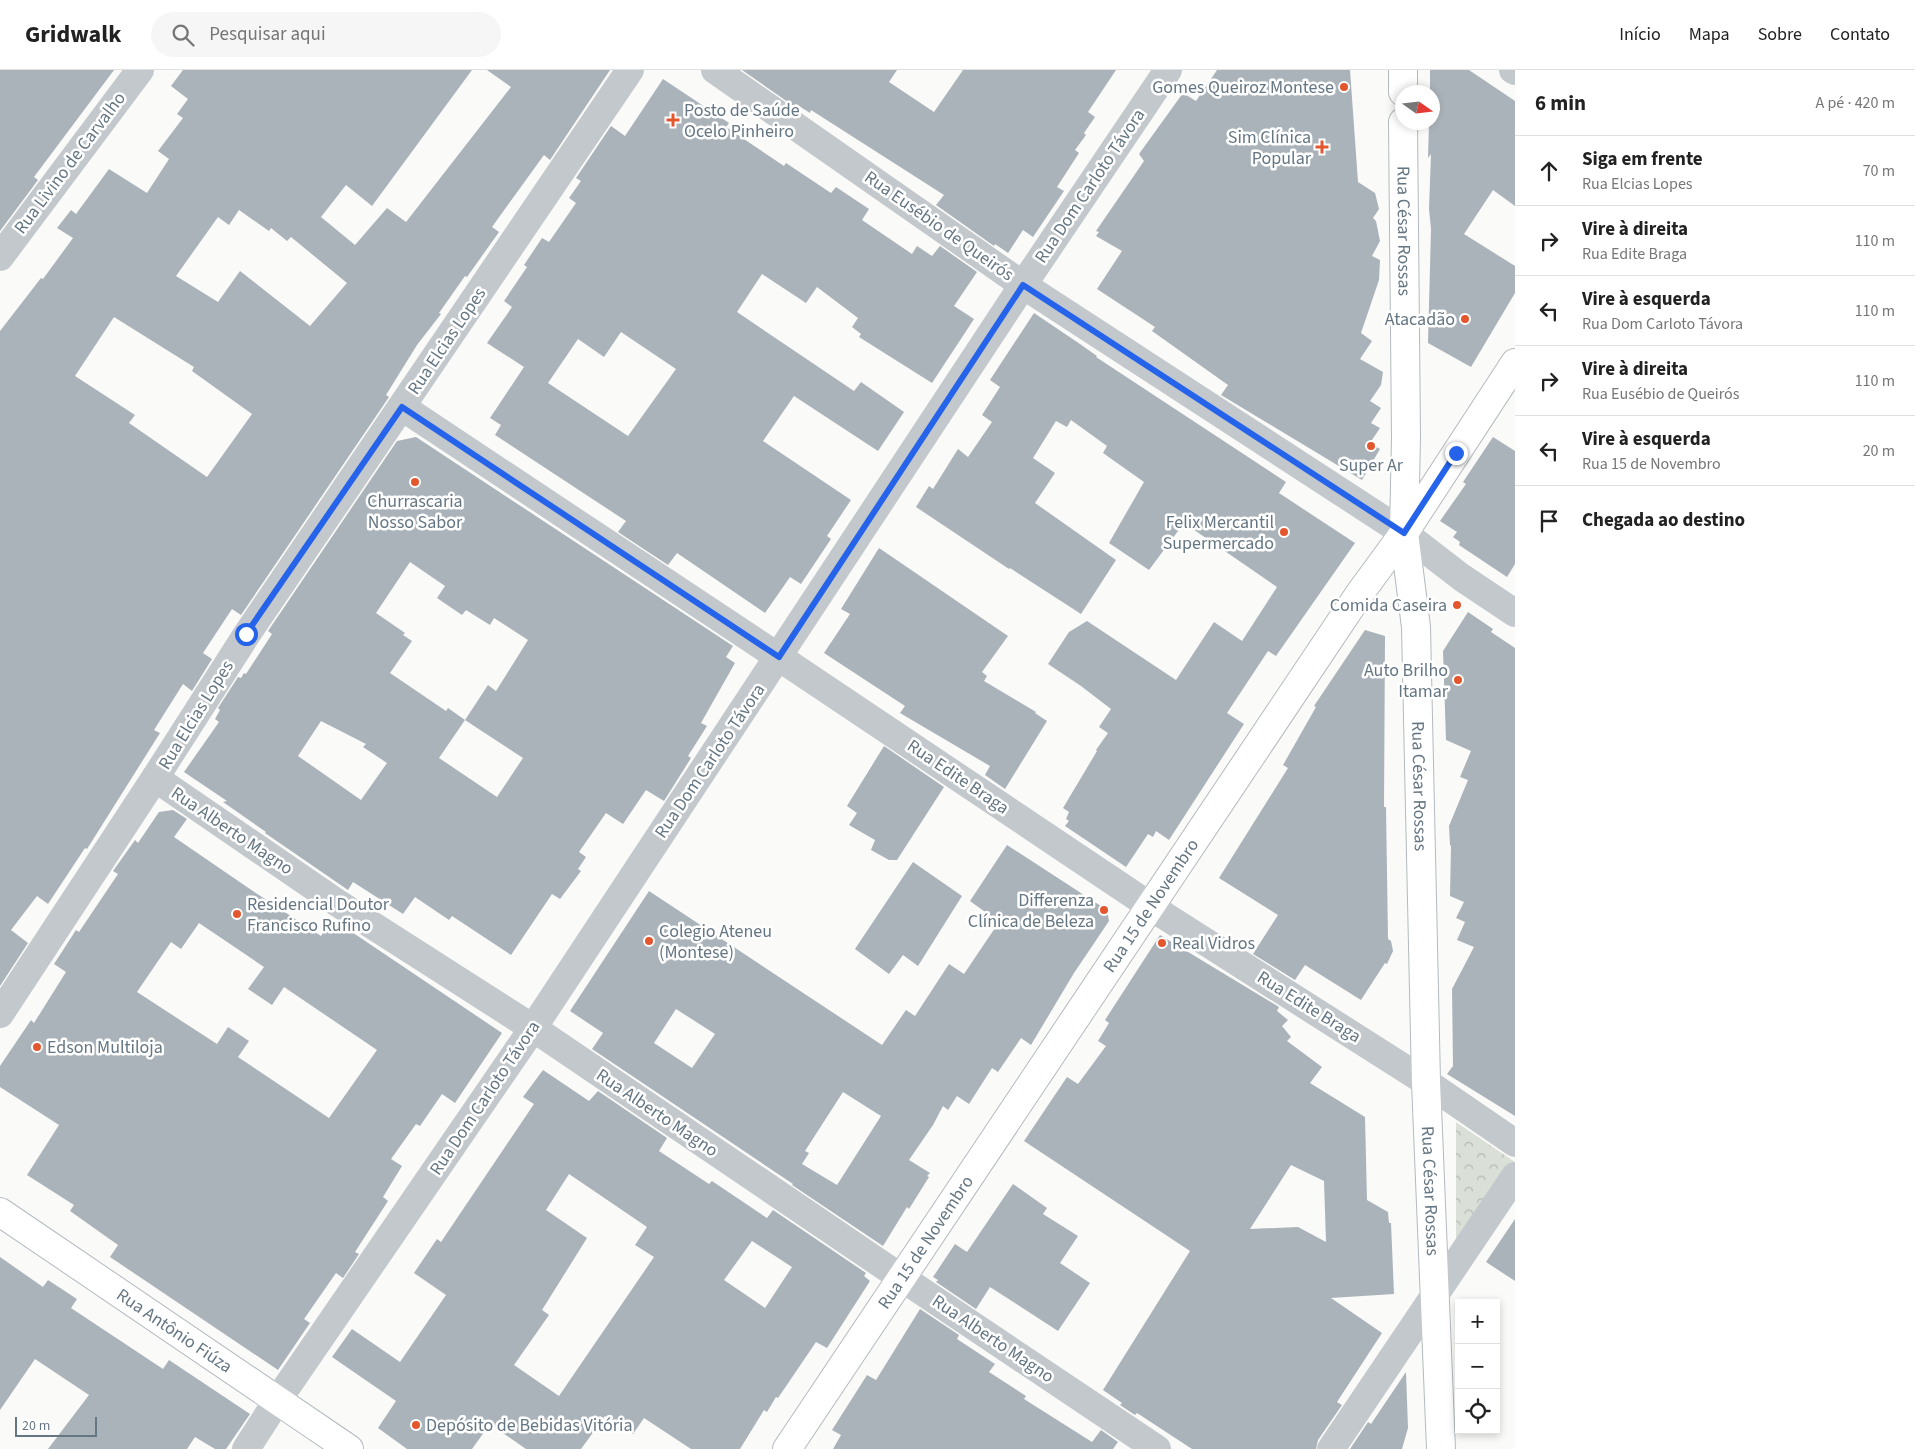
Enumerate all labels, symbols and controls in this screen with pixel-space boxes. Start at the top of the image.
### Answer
search box [151,12,501,57]
text: Gridwalk [25,17,121,52]
icon: search [169,21,197,49]
text: Pesquisar aqui [209,21,326,48]
text: Início [1619,22,1661,47]
text: Mapa [1689,22,1730,47]
text: Sobre [1758,22,1802,47]
text: Contato [1830,22,1890,47]
place label: Gomes Queiroz Montese [1152,75,1334,100]
marker: Gomes Queiroz Montese [1338,81,1350,93]
north arrow [1395,85,1440,130]
street label: Rua Livino de Carvalho [8,87,132,239]
text: 6 min [1535,88,1586,118]
text: A pé · 420 m [1816,92,1895,114]
place label: Posto de Saúde Ocelo Pinheiro [684,98,800,144]
street label: Rua Dom Carloto Távora [1029,104,1151,268]
marker: Posto de Saúde Ocelo Pinheiro [666,113,680,127]
place label: Sim Clínica Popular [1228,125,1312,171]
marker: Sim Clínica Popular [1315,140,1329,154]
text: Siga em frente [1582,146,1703,173]
icon: ahead [1535,157,1563,185]
text: 70 m [1863,160,1895,182]
street label: Rua Eusébio de Queirós [859,165,1019,287]
street label: Rua César Rossas [1391,166,1417,296]
text: Rua Elcias Lopes [1582,173,1693,195]
text: Vire à direita [1582,216,1688,243]
icon: right [1535,227,1563,255]
text: 110 m [1855,230,1895,252]
text: Rua Edite Braga [1582,243,1687,265]
street label: Rua Elcias Lopes [402,282,492,400]
text: Vire à esquerda [1582,286,1711,313]
icon: left [1535,297,1563,325]
text: 110 m [1855,300,1895,322]
place label: Atacadão [1385,307,1455,332]
marker: Atacadão [1459,313,1471,325]
text: Rua Dom Carloto Távora [1582,313,1743,335]
text: Vire à direita [1582,356,1688,383]
icon: right [1535,367,1563,395]
text: 110 m [1855,370,1895,392]
text: Rua Eusébio de Queirós [1582,383,1739,405]
text: Vire à esquerda [1582,426,1711,453]
icon: left [1535,437,1563,465]
marker: Super Ar [1365,440,1377,452]
text: 20 m [1863,440,1895,462]
route end [1445,442,1468,465]
place label: Super Ar [1339,453,1404,478]
text: Rua 15 de Novembro [1582,453,1721,475]
marker: Churrascaria Nosso Sabor [409,476,421,488]
place label: Churrascaria Nosso Sabor [367,489,463,535]
icon: arrive [1535,507,1563,535]
text: Chegada ao destino [1582,507,1745,534]
place label: Felix Mercantil Supermercado [1163,510,1274,556]
marker: Felix Mercantil Supermercado [1278,526,1290,538]
place label: Comida Caseira [1330,593,1447,618]
marker: Comida Caseira [1451,599,1463,611]
route start [235,623,258,646]
street label: Rua Elcias Lopes [152,656,240,774]
place label: Auto Brilho Itamar [1364,658,1449,704]
marker: Auto Brilho Itamar [1452,674,1464,686]
street label: Rua Dom Carloto Távora [649,679,771,843]
street label: Rua César Rossas [1406,721,1433,851]
street label: Rua Edite Braga [902,734,1014,820]
street label: Rua Alberto Magno [166,781,298,881]
street label: Rua 15 de Novembro [1097,834,1205,977]
place label: Differenza Clínica de Beleza [968,888,1094,934]
place label: Residencial Doutor Francisco Rufino [247,892,390,938]
marker: Differenza Clínica de Beleza [1098,904,1110,916]
marker: Residencial Doutor Francisco Rufino [231,908,243,920]
place label: Colegio Ateneu (Montese) [659,919,772,965]
place label: Real Vidros [1172,931,1255,956]
marker: Colegio Ateneu (Montese) [643,935,655,947]
marker: Real Vidros [1156,937,1168,949]
street label: Rua Edite Braga [1252,965,1366,1049]
street label: Rua Dom Carloto Távora [424,1016,546,1180]
place label: Edson Multiloja [47,1035,163,1060]
marker: Edson Multiloja [31,1041,43,1053]
street label: Rua Alberto Magno [591,1063,723,1163]
street label: Rua César Rossas [1415,1126,1446,1256]
street label: Rua 15 de Novembro [872,1170,979,1314]
street label: Rua Antônio Fiúza [112,1282,237,1379]
street label: Rua Alberto Magno [927,1289,1059,1389]
map controls [1455,1299,1500,1434]
button: + [1455,1299,1500,1344]
button: − [1455,1344,1500,1389]
button: locate [1455,1389,1500,1434]
place label: Depósito de Bebidas Vitória [426,1413,633,1438]
scale bar [15,1414,98,1437]
text: 20 m [22,1416,50,1436]
marker: Depósito de Bebidas Vitória [410,1419,422,1431]

